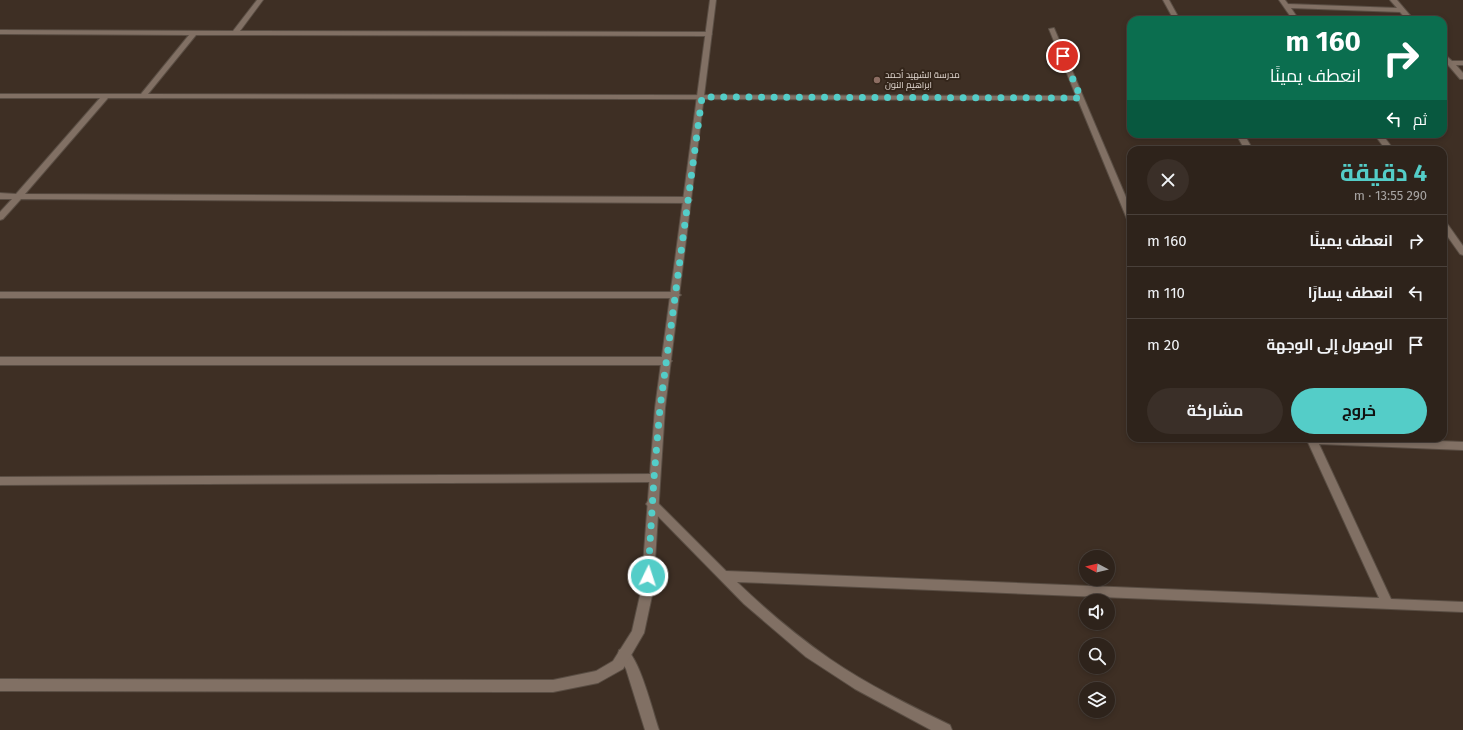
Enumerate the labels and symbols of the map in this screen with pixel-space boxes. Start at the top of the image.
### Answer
pin [1046,39,1080,73]
place label: مدرسة الشهيد أحمد ابراهيم النون [885,69,960,91]
marker: مدرسة الشهيد أحمد ابراهيم النون [872,75,882,85]
north arrow [1079,550,1115,586]
position arrow [627,555,669,597]

